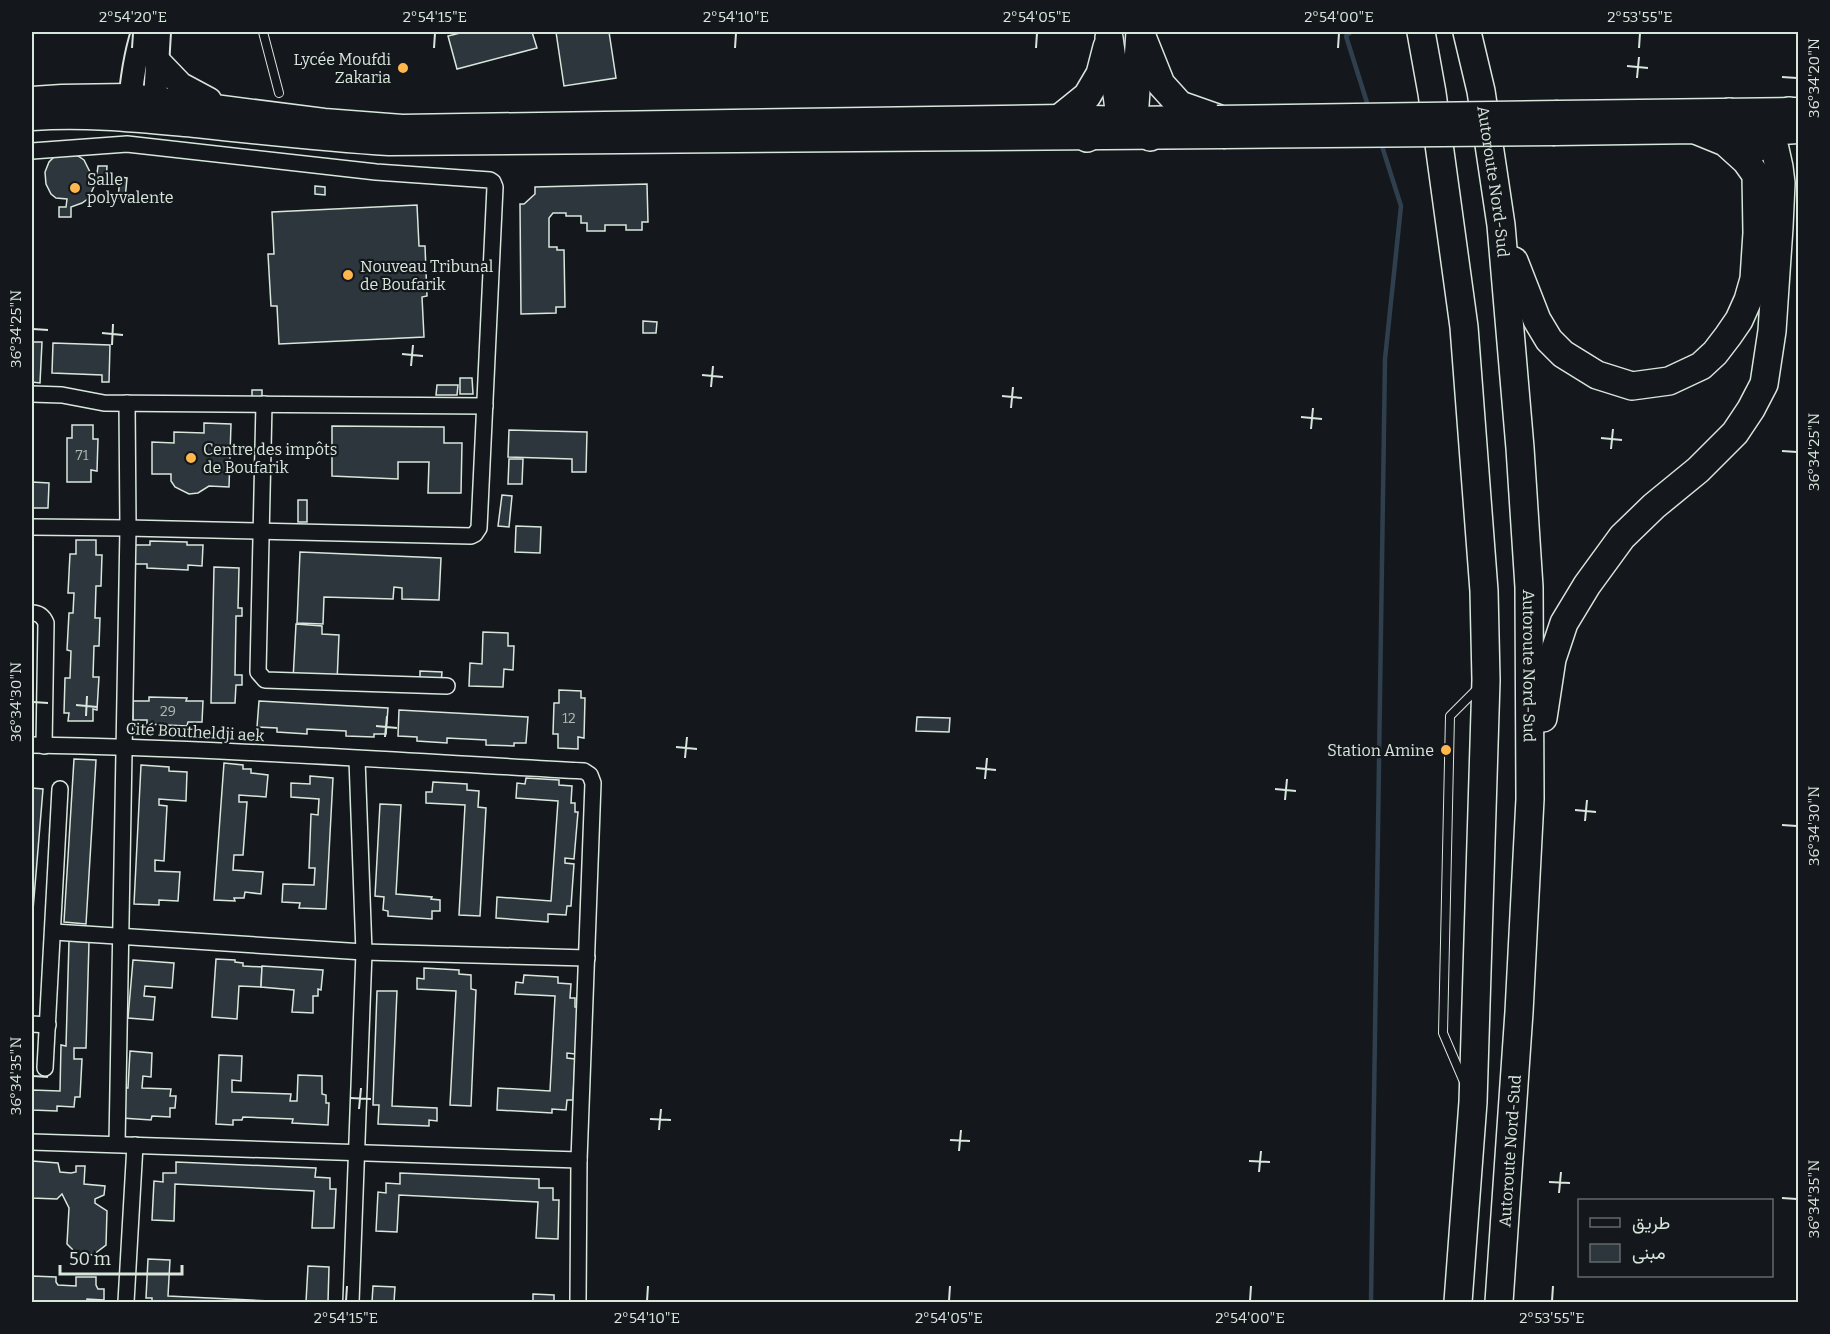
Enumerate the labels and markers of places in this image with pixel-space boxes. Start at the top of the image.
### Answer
place label: Lycée Moufdi Zakaria [293,50,391,87]
marker: Lycée Moufdi Zakaria [396,61,410,75]
place label: Salle polyvalente [87,170,174,207]
marker: Salle polyvalente [68,181,82,195]
place label: Nouveau Tribunal de Boufarik [360,257,494,294]
marker: Nouveau Tribunal de Boufarik [341,268,355,282]
place label: Centre des impôts de Boufarik [203,440,337,477]
marker: Centre des impôts de Boufarik [184,451,198,465]
place label: Station Amine [1327,741,1434,760]
marker: Station Amine [1439,743,1453,757]

